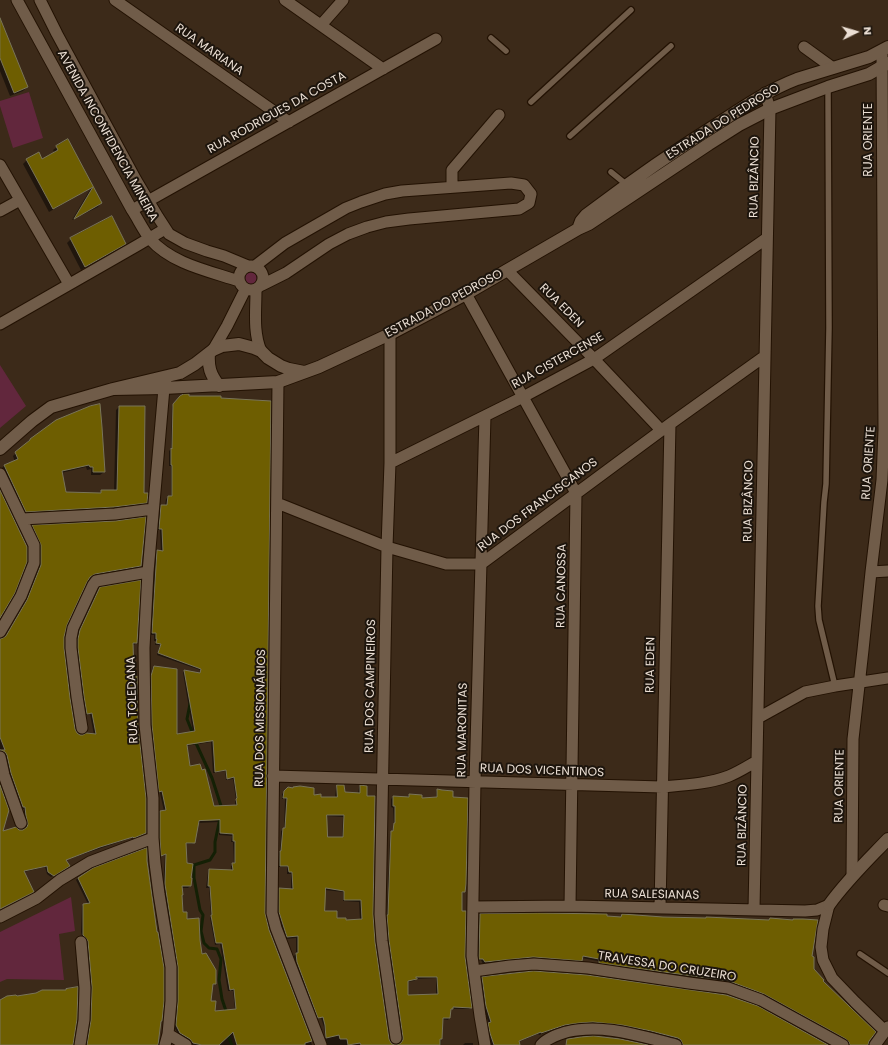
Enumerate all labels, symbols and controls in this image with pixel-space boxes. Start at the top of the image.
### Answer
north arrow [836,12,876,52]
street label: RUA MARIANA [172,21,246,79]
text: N [860,26,876,36]
street label: AVENIDA INCONFIDENCIA MINEIRA [54,48,160,224]
street label: RUA RODRIGUES DA COSTA [205,69,349,157]
street label: ESTRADA DO PEDROSO [664,81,782,163]
street label: RUA ORIENTE [862,103,876,177]
street label: RUA BIZÂNCIO [747,136,763,218]
street label: ESTRADA DO PEDROSO [383,267,505,341]
street label: RUA EDEN [536,281,586,331]
street label: RUA CISTERCENSE [509,330,607,392]
street label: RUA ORIENTE [859,426,879,500]
street label: RUA DOS FRANCISCANOS [475,455,601,555]
street label: RUA BIZÂNCIO [741,460,757,542]
street label: RUA CANOSSA [554,544,570,628]
street label: RUA DOS CAMPINEIROS [363,619,379,753]
street label: RUA EDEN [643,637,659,693]
street label: RUA DOS MISSIONÁRIOS [253,649,269,787]
street label: RUA TOLEDANA [124,656,142,744]
street label: RUA MARONITAS [455,682,471,778]
street label: RUA ORIENTE [832,749,848,823]
street label: RUA DOS VICENTINOS [480,762,604,780]
street label: RUA BIZÂNCIO [735,784,751,866]
street label: RUA SALESIANAS [604,887,700,903]
street label: TRAVESSA DO CRUZEIRO [597,949,737,985]

